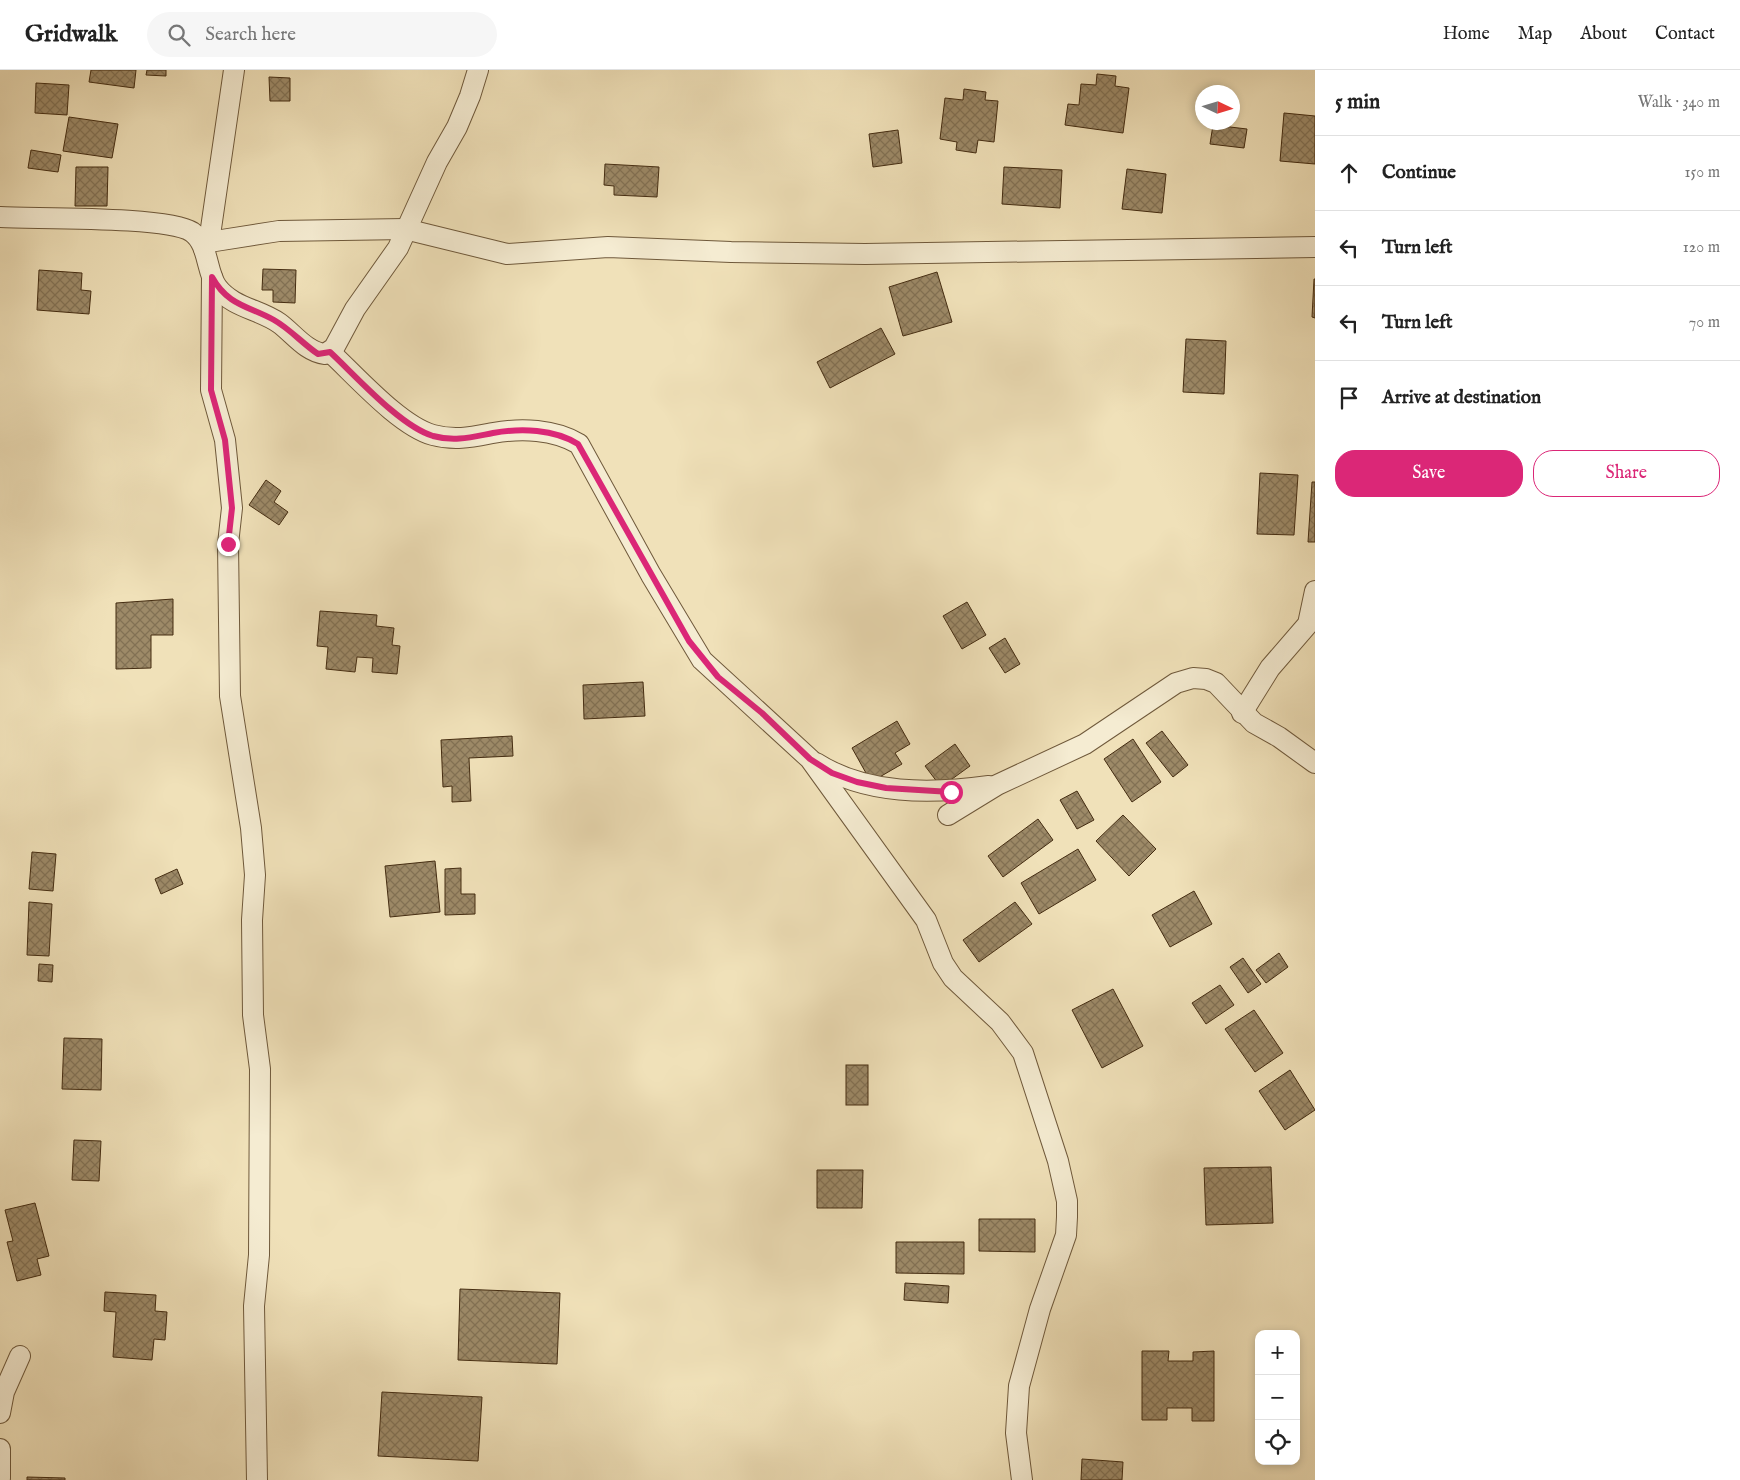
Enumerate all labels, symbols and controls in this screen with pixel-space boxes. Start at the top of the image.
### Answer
search box [147,12,497,57]
text: Gridwalk [25,19,117,50]
icon: search [165,21,193,49]
text: Search here [205,23,296,47]
text: Home [1443,23,1490,46]
text: Map [1518,23,1552,46]
text: About [1580,23,1627,46]
text: Contact [1655,23,1715,46]
north arrow [1195,85,1240,130]
text: 5 min [1335,89,1380,116]
text: Walk · 340 m [1638,93,1720,113]
icon: ahead [1335,159,1363,187]
text: Continue [1382,161,1456,185]
text: 150 m [1685,163,1720,183]
icon: left [1335,234,1363,262]
text: Turn left [1382,236,1453,260]
text: 120 m [1683,238,1720,258]
icon: left [1335,309,1363,337]
text: Turn left [1382,311,1453,335]
text: 70 m [1689,313,1720,333]
icon: arrive [1335,384,1363,412]
text: Arrive at destination [1382,386,1541,410]
button: Save [1335,450,1523,497]
button: Share [1533,450,1720,497]
route end [217,533,240,556]
route start [940,781,963,804]
map controls [1255,1330,1300,1465]
button: + [1255,1330,1300,1375]
button: − [1255,1375,1300,1420]
button: locate [1255,1420,1300,1465]

